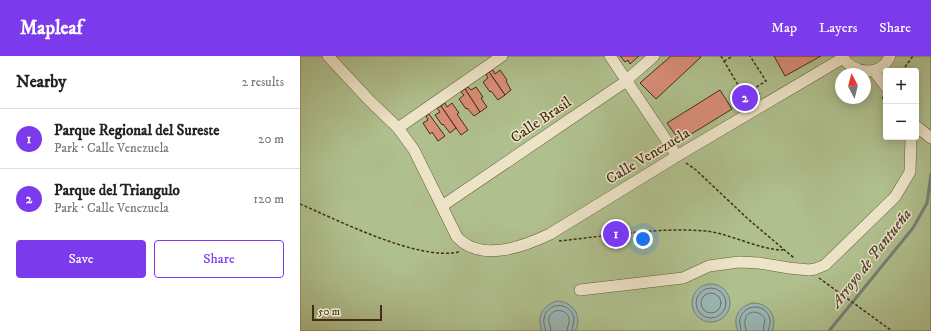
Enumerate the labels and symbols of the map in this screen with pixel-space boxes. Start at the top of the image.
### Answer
north arrow [835,68,871,104]
pin: 2 [732,83,758,113]
street label: Calle Brasil [507,92,576,147]
street label: Calle Venezuela [603,123,694,188]
water label: Arroyo de Pantueña [825,204,916,313]
pin: 1 [603,219,629,249]
your location [633,229,653,249]
scale bar [312,303,382,322]

